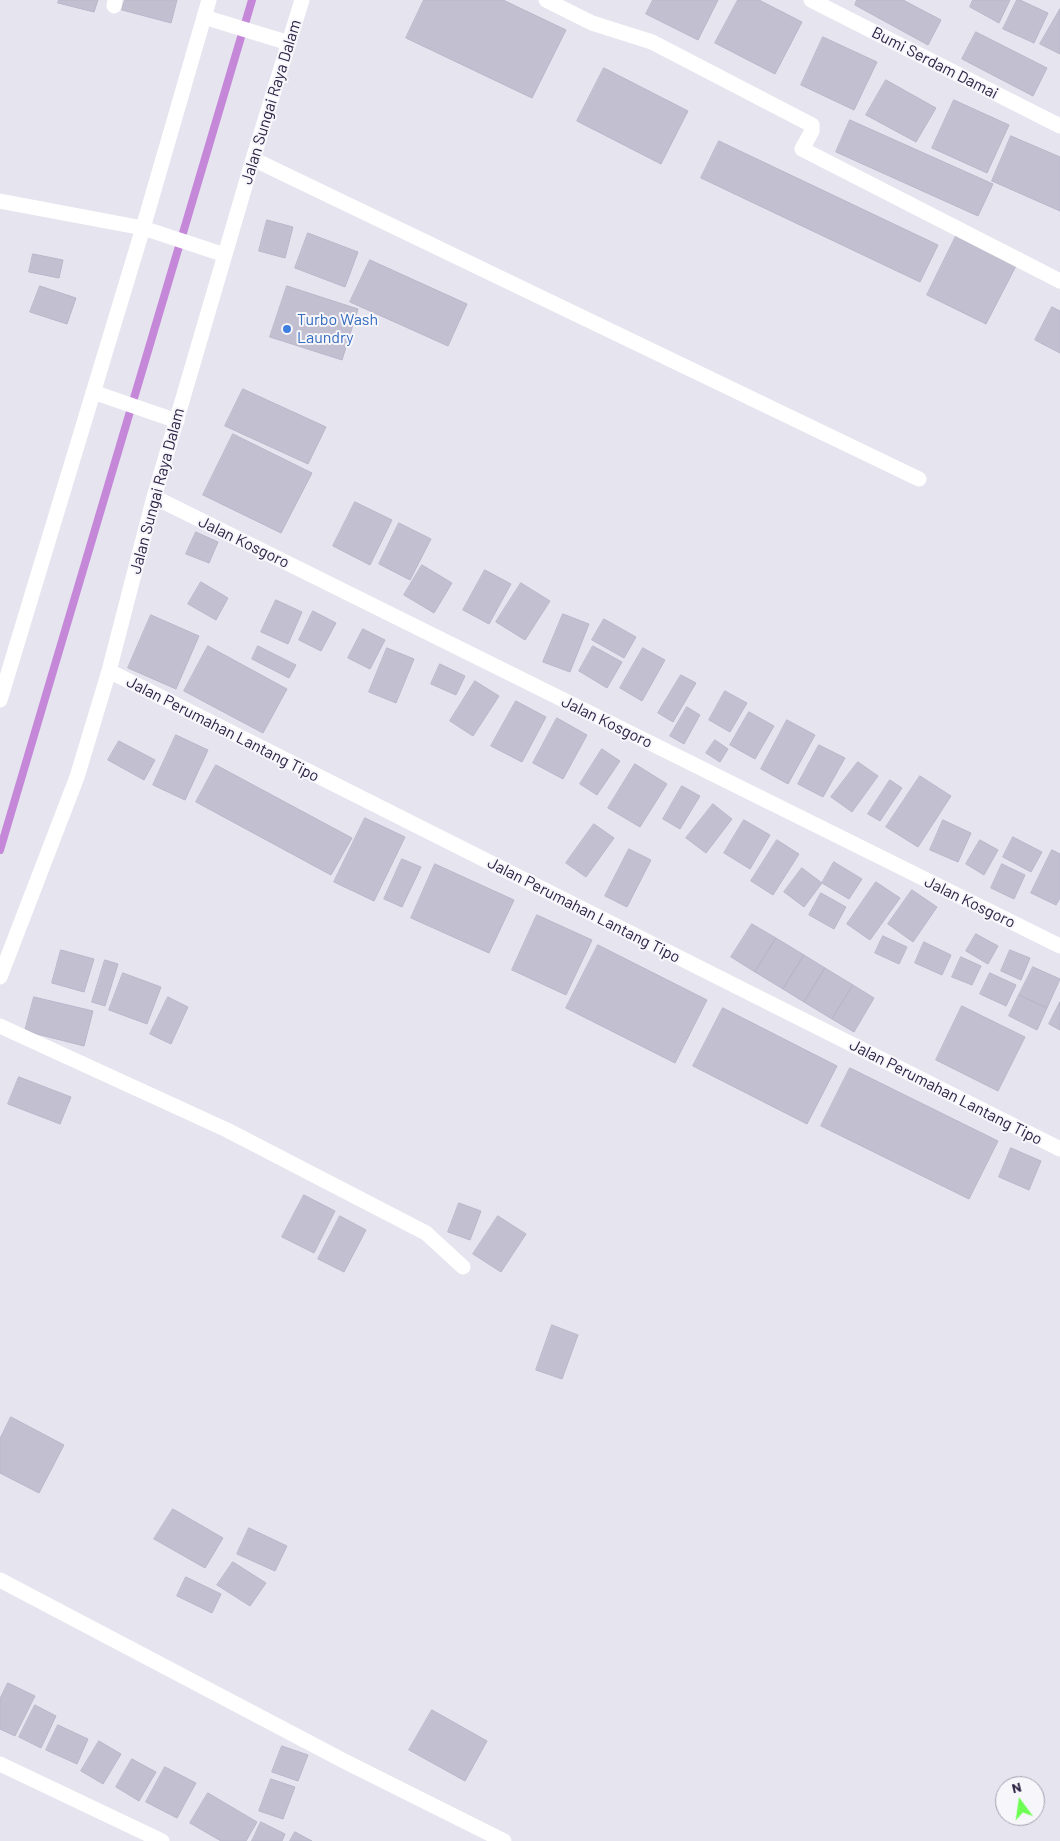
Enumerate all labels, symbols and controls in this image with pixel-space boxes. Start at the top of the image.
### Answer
street label: Jalan Sungai Raya Dalam [237,17,305,187]
street label: Bumi Serdam Damai [869,23,1001,103]
place label: Turbo Wash Laundry [297,310,378,348]
marker: Turbo Wash Laundry [281,323,293,335]
street label: Jalan Sungai Raya Dalam [126,406,188,576]
street label: Jalan Kosgoro [195,512,293,572]
street label: Jalan Perumahan Lantang Tipo [123,672,323,786]
street label: Jalan Kosgoro [558,692,656,752]
street label: Jalan Perumahan Lantang Tipo [484,853,684,967]
street label: Jalan Kosgoro [921,872,1019,932]
street label: Jalan Perumahan Lantang Tipo [846,1035,1046,1149]
north arrow [995,1776,1045,1826]
text: N [1010,1778,1023,1796]

